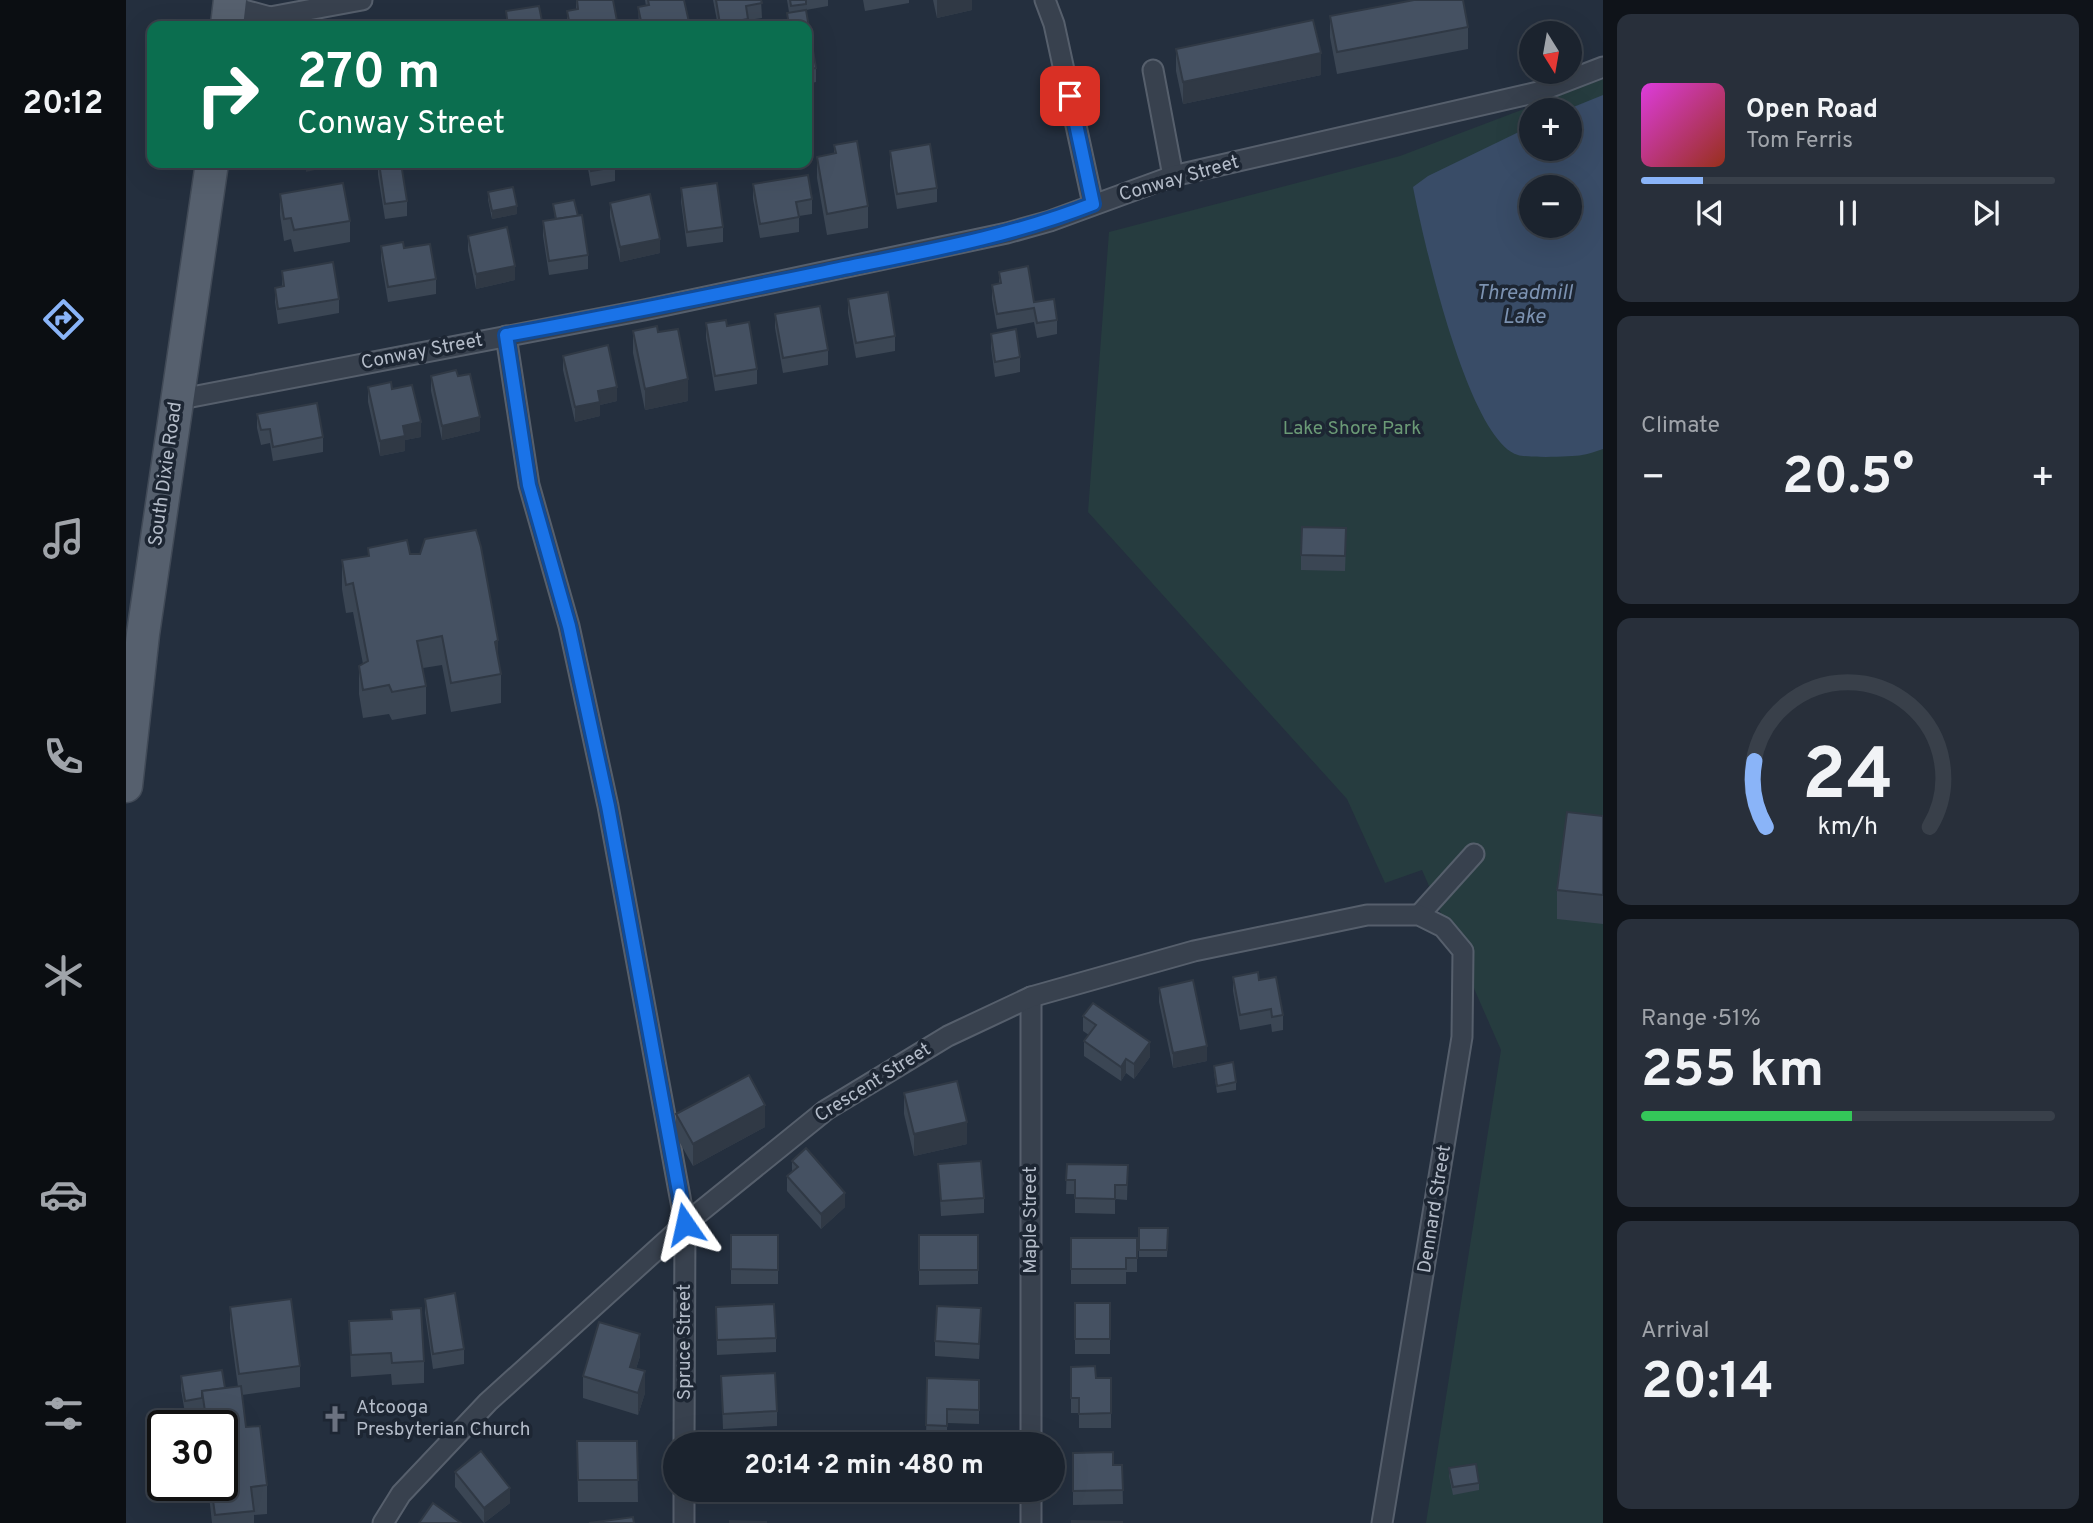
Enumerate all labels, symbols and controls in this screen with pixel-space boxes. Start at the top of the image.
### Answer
north arrow [1519,21,1582,84]
map controls [1519,21,1582,238]
text: 270 m [297,44,440,106]
icon: right [182,49,273,140]
pin [1040,66,1100,126]
icon: arrive [1051,77,1089,115]
text: 20:12 [23,85,103,125]
text: Open Road [1746,94,1878,127]
button: + [1519,98,1582,161]
text: Conway Street [297,105,505,145]
text: Tom Ferris [1746,127,1853,156]
street label: Conway Street [1116,150,1242,208]
button: − [1519,175,1582,238]
icon: previous [1691,194,1729,232]
icon: pause [1829,194,1867,232]
icon: next [1967,194,2005,232]
water label: Threadmill Lake [1476,280,1574,331]
icon: directions [39,295,88,344]
street label: Conway Street [359,328,485,376]
street label: South Dixie Road [144,400,188,548]
text: Climate [1641,412,1720,441]
park label: Lake Shore Park [1283,417,1421,441]
text: 20.5° [1782,446,1914,512]
text: − [1641,455,1666,504]
text: + [2030,455,2055,504]
icon: music [39,514,88,563]
icon: phone [39,732,88,781]
text: 24 [1802,734,1894,826]
text: km/h [1818,812,1878,844]
icon: climate [39,951,88,1000]
text: Range · 51% [1641,1005,1761,1034]
street label: Crescent Street [810,1038,936,1128]
text: 255 km [1641,1039,1824,1105]
street label: Dennard Street [1413,1143,1457,1275]
street label: Maple Street [1019,1166,1043,1274]
icon: car [39,1170,88,1219]
position arrow [648,1187,722,1261]
street label: Spruce Street [673,1284,697,1400]
text: Arrival [1641,1317,1710,1346]
text: 20:14 [1641,1351,1774,1417]
icon: filters [39,1389,88,1438]
place label: Atcooga Presbyterian Church [356,1396,531,1442]
church icon: Atcooga Presbyterian Church [320,1404,350,1434]
speed limit sign: 30 [147,1410,238,1501]
text: 20:14 · 2 min · 480 m [744,1450,984,1483]

